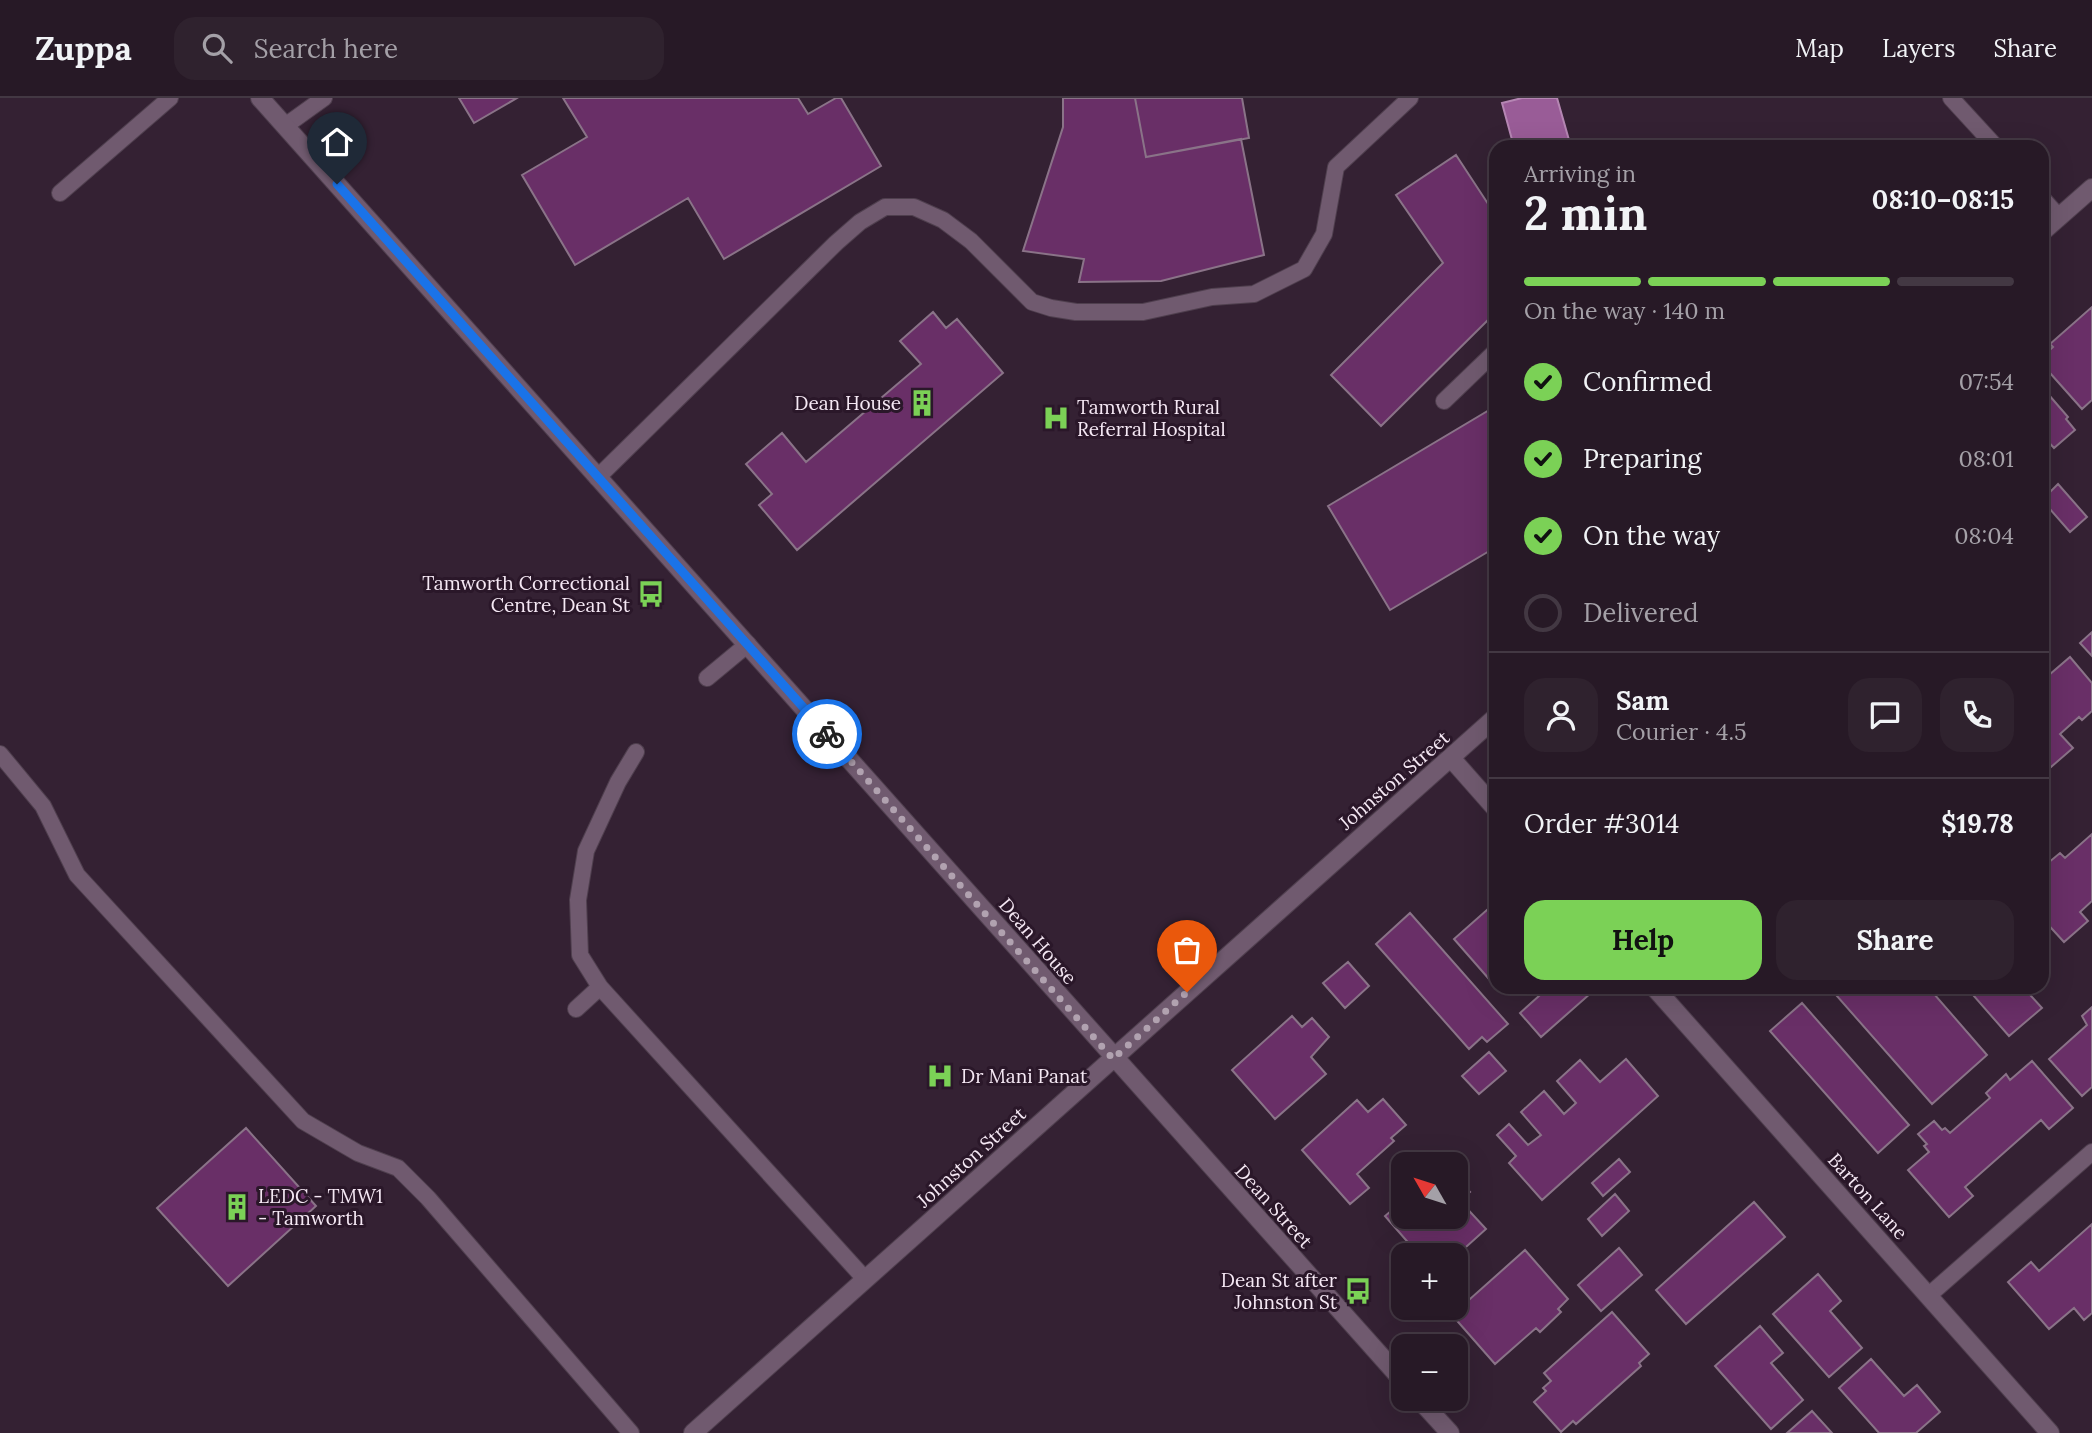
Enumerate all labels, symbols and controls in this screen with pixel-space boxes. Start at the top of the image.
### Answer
search box [174,17,664,80]
text: Zuppa [35,27,132,69]
icon: search [198,29,236,67]
text: Search here [254,32,398,65]
text: Map [1795,33,1844,64]
text: Layers [1882,33,1955,64]
text: Share [1993,33,2057,64]
pin [307,112,367,184]
icon: home [318,123,356,161]
text: Arriving in [1524,159,1636,188]
text: 08:10–08:15 [1872,183,2014,216]
text: 2 min [1524,184,1647,243]
text: On the way · 140 m [1524,296,1725,325]
icon: check [1524,363,1562,401]
text: Confirmed [1583,365,1712,398]
text: 07:54 [1959,367,2014,396]
building icon: Dean House [907,388,937,418]
place label: Dean House [794,391,901,415]
place label: Tamworth Rural Referral Hospital [1077,395,1226,441]
hospital icon: Tamworth Rural Referral Hospital [1041,403,1071,433]
icon: check [1524,440,1562,478]
text: Preparing [1583,442,1702,475]
text: 08:01 [1958,444,2014,473]
icon: check [1524,517,1562,555]
text: On the way [1583,519,1720,552]
text: 08:04 [1954,521,2014,550]
place label: Tamworth Correctional Centre, Dean St [422,571,631,617]
bus stop icon: Tamworth Correctional Centre, Dean St [636,579,666,609]
text: Delivered [1583,596,1699,629]
button: person [1524,678,1598,752]
button: chat [1848,678,1922,752]
button: phone [1940,678,2014,752]
text: Sam [1616,684,1669,717]
courier [792,699,862,769]
icon: bike [808,715,846,753]
text: Courier · 4.5 [1616,717,1747,746]
street label: Johnston Street [1333,725,1455,835]
text: Order #3014 [1524,807,1679,840]
text: $19.78 [1941,807,2014,840]
street label: Dean House [994,893,1082,989]
button: Help [1524,900,1762,980]
button: Share [1776,900,2014,980]
pin [1157,920,1217,992]
icon: bag [1168,931,1206,969]
hospital icon: Dr Mani Panat [925,1061,955,1091]
place label: Dr Mani Panat [961,1064,1088,1088]
street label: Johnston Street [911,1101,1031,1213]
street label: Barton Lane [1823,1148,1913,1244]
north arrow [1391,1152,1468,1228]
map controls [1391,1152,1468,1411]
street label: Dean Street [1230,1159,1318,1253]
place label: LEDC - TMW1 - Tamworth [258,1184,383,1230]
building icon: LEDC - TMW1 - Tamworth [222,1192,252,1222]
button: + [1391,1243,1468,1320]
place label: Dean St after Johnston St [1221,1268,1338,1314]
bus stop icon: Dean St after Johnston St [1343,1276,1373,1306]
button: − [1391,1334,1468,1411]

